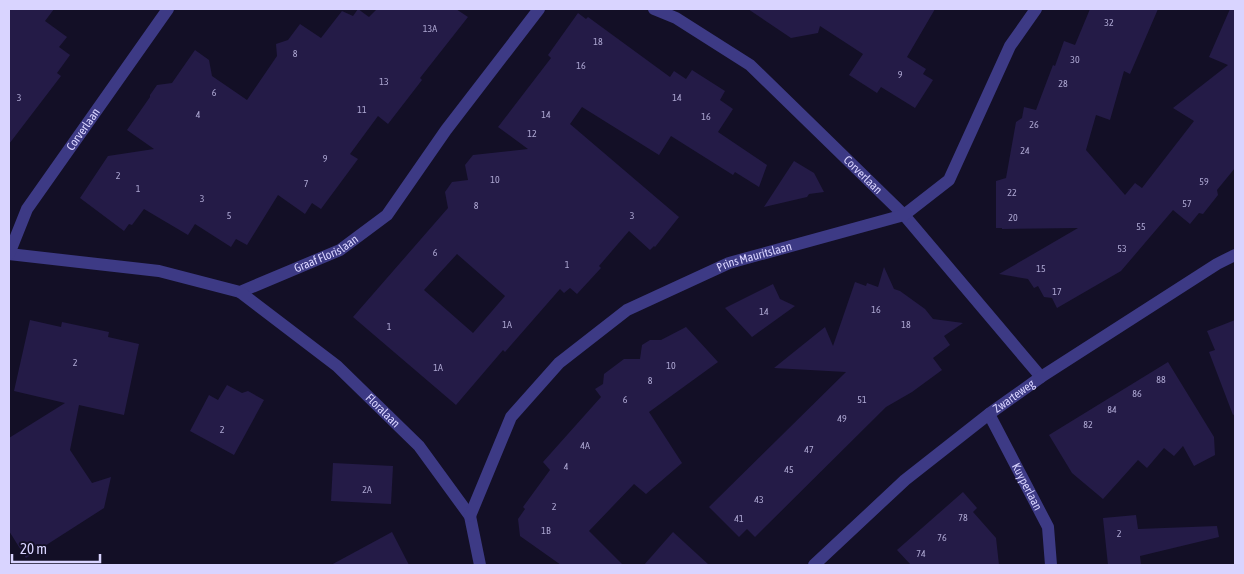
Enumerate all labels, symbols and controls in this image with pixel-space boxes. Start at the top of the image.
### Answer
house number: 32 [1104,17,1114,28]
house number: 13A [423,23,437,34]
house number: 18 [593,36,603,47]
house number: 8 [293,48,298,59]
house number: 30 [1070,54,1080,65]
house number: 16 [576,60,586,71]
house number: 9 [898,69,903,80]
house number: 13 [379,76,389,87]
house number: 28 [1058,78,1068,89]
house number: 6 [212,87,217,98]
house number: 3 [17,92,22,103]
house number: 14 [672,92,682,103]
house number: 11 [357,104,367,115]
street label: Corverlaan [63,105,103,153]
house number: 4 [196,109,201,120]
house number: 14 [541,109,551,120]
house number: 16 [701,111,711,122]
house number: 26 [1029,119,1039,130]
house number: 12 [527,128,537,139]
house number: 24 [1020,145,1030,156]
house number: 9 [323,153,328,164]
street label: Corverlaan [841,153,885,197]
house number: 2 [116,170,121,181]
house number: 10 [490,174,500,185]
house number: 59 [1199,176,1209,187]
house number: 7 [304,178,309,189]
house number: 1 [136,183,141,194]
house number: 22 [1007,187,1017,198]
house number: 3 [200,193,205,204]
house number: 57 [1182,198,1192,209]
house number: 8 [474,200,479,211]
house number: 5 [227,210,232,221]
house number: 3 [630,210,635,221]
house number: 20 [1008,212,1018,223]
house number: 55 [1136,221,1146,232]
street label: Graaf Florislaan [292,232,361,275]
street label: Prins Mauritslaan [715,239,793,275]
house number: 53 [1117,243,1127,254]
house number: 6 [433,247,438,258]
house number: 1 [565,259,570,270]
house number: 15 [1036,263,1046,274]
house number: 17 [1052,286,1062,297]
house number: 16 [871,304,881,315]
house number: 14 [759,306,769,317]
house number: 1A [502,319,512,330]
house number: 18 [901,319,911,330]
house number: 1 [387,321,392,332]
house number: 2 [73,357,78,368]
house number: 10 [666,360,676,371]
house number: 1A [433,362,443,373]
house number: 88 [1156,374,1166,385]
house number: 8 [648,375,653,386]
street label: Zwarteweg [990,376,1038,416]
house number: 86 [1132,388,1142,399]
street label: Floralaan [363,391,403,431]
house number: 6 [623,394,628,405]
house number: 51 [857,394,867,405]
house number: 84 [1107,404,1117,415]
house number: 49 [837,413,847,424]
house number: 82 [1083,419,1093,430]
house number: 2 [220,424,225,435]
house number: 4A [580,440,590,451]
house number: 47 [804,444,814,455]
house number: 4 [564,461,569,472]
street label: Kuyperlaan [1009,461,1045,513]
house number: 45 [784,464,794,475]
house number: 2A [362,484,372,495]
house number: 43 [754,494,764,505]
house number: 2 [552,501,557,512]
house number: 78 [958,512,968,523]
house number: 41 [734,513,744,524]
house number: 1B [541,525,551,536]
house number: 2 [1117,528,1122,539]
scale bar [12,532,100,564]
house number: 76 [937,532,947,543]
text: 20 m [20,540,47,557]
house number: 74 [916,548,926,559]

